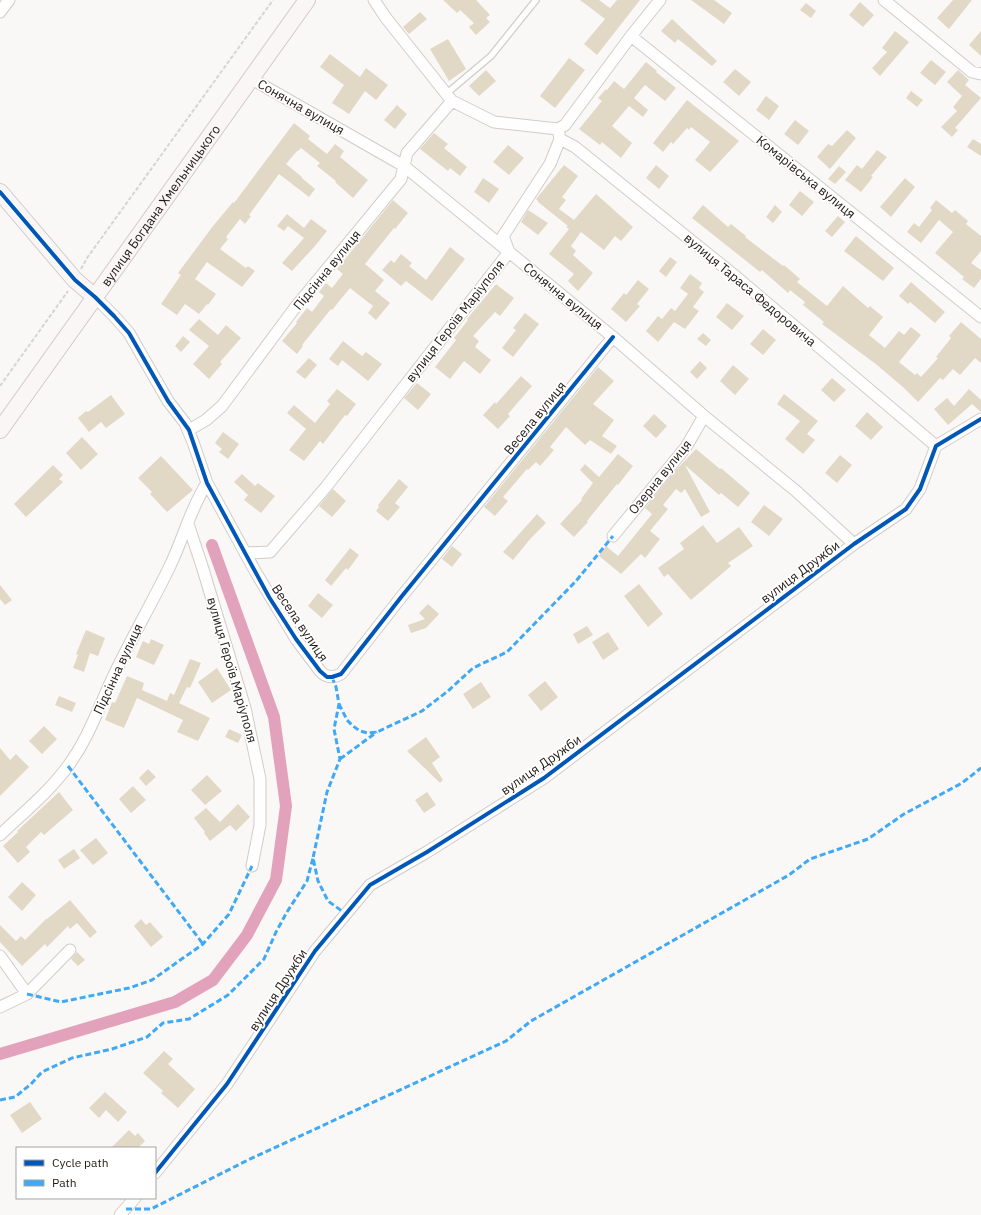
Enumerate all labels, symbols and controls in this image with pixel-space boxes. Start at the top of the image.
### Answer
street label: Сонячна вулиця [254,75,348,139]
street label: вулиця Богдана Хмельницького [97,121,224,290]
street label: Комарівська вулиця [753,132,859,222]
street label: Підсінна вулиця [289,226,365,314]
street label: вулиця Тараса Федоровича [680,230,820,350]
street label: вулиця Героїв Маріуполя [402,256,508,386]
street label: Сонячна вулиця [520,259,606,333]
street label: Весела вулиця [500,378,570,458]
street label: Озерна вулиця [625,436,695,518]
street label: вулиця Дружби [757,537,843,607]
street label: Весела вулиця [268,581,332,665]
street label: вулиця Героїв Маріуполя [203,595,261,745]
street label: Підсінна вулиця [90,621,146,717]
street label: вулиця Дружби [497,731,585,799]
street label: вулиця Дружби [245,946,311,1034]
legend [16,1147,156,1199]
text: Cycle path [52,1155,109,1170]
text: Path [52,1175,77,1190]

